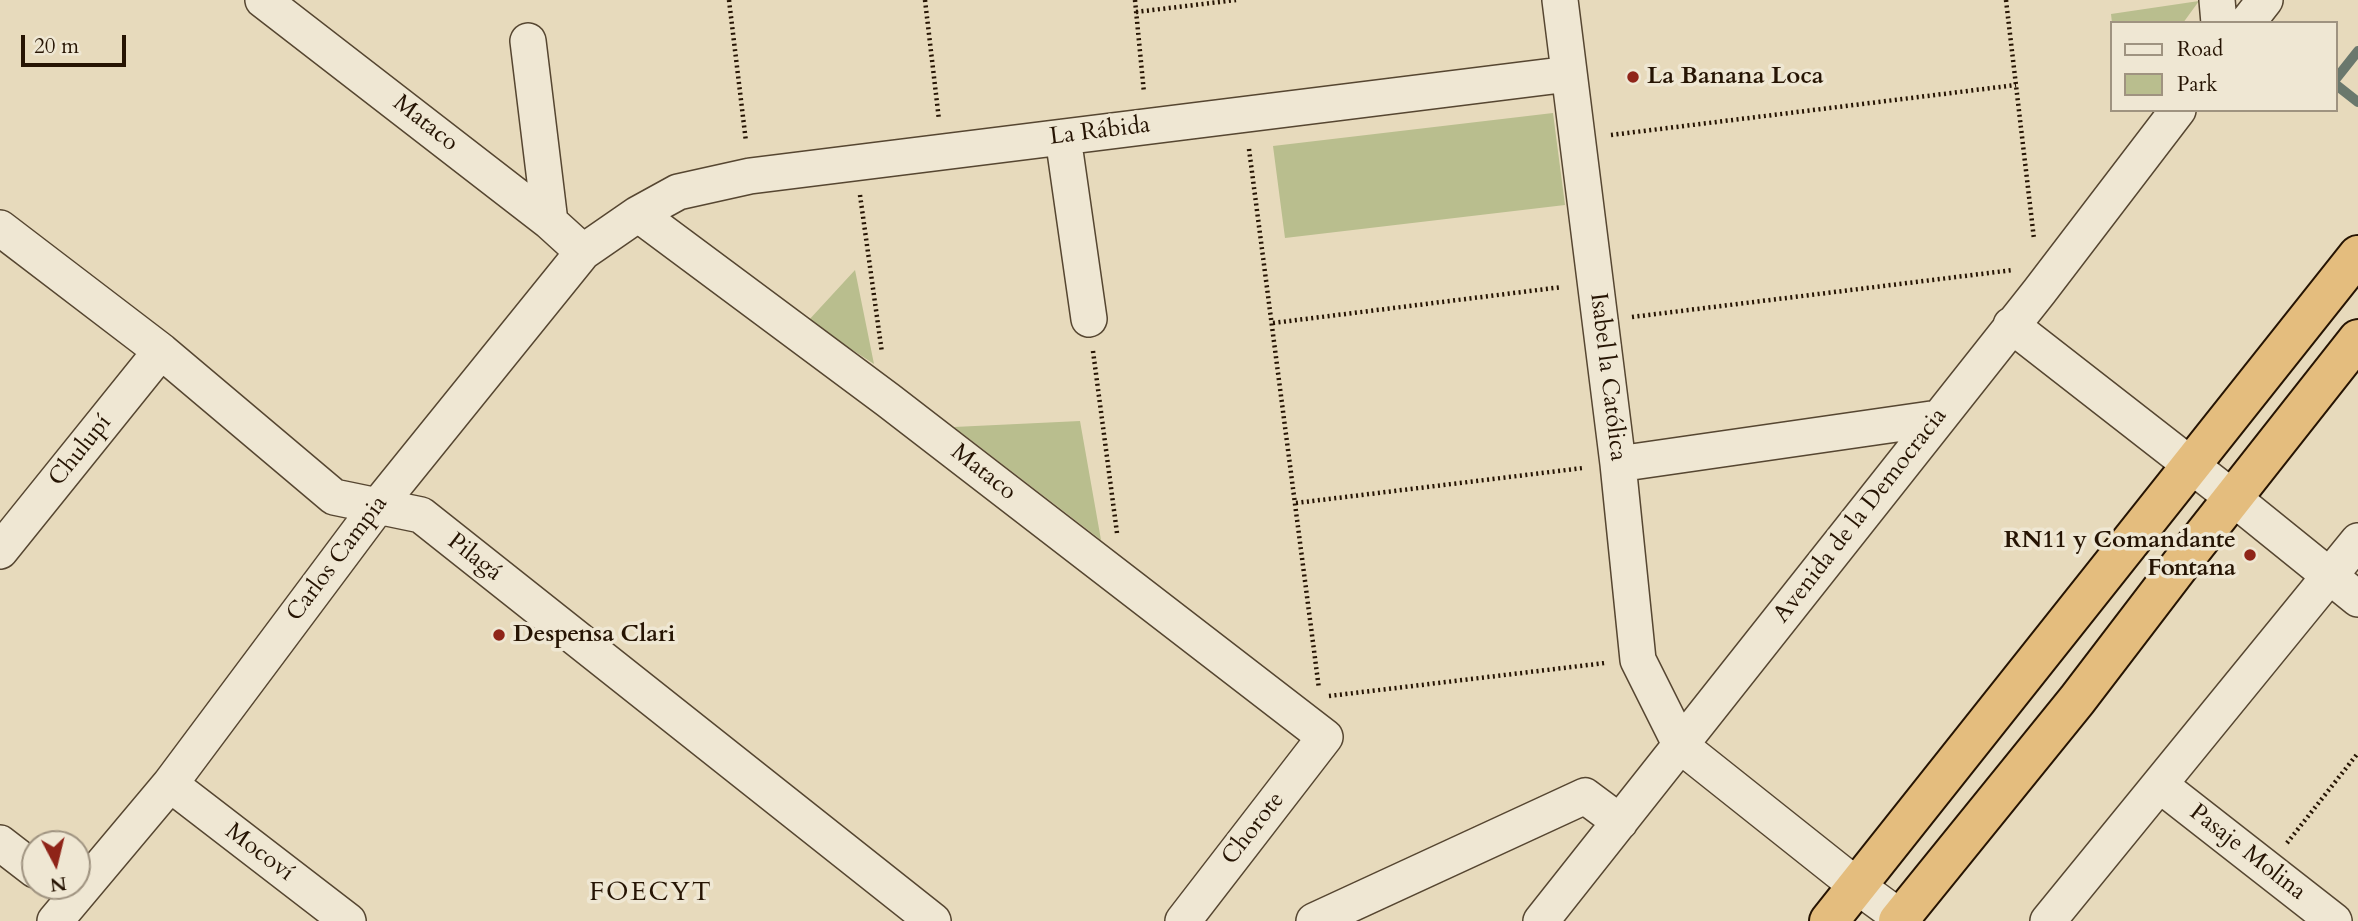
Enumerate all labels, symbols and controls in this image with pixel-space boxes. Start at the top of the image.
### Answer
scale bar [24,21,130,65]
legend [2110,21,2337,112]
text: 20 m [34,32,79,61]
text: Road [2177,35,2223,64]
place label: La Banana Loca [1647,63,1824,91]
marker: La Banana Loca [1625,69,1641,85]
text: Park [2177,70,2217,99]
street label: Mataco [387,90,463,158]
street label: La Rábida [1048,112,1152,152]
street label: Isabel la Católica [1582,291,1632,463]
street label: Avenida de la Democracia [1768,403,1954,629]
street label: Chulupí [44,409,118,493]
street label: Mataco [945,439,1021,507]
street label: Carlos Campia [281,490,395,628]
place label: RN11 y Comandante Fontana [2004,527,2236,583]
street label: Pilagá [441,528,507,588]
marker: RN11 y Comandante Fontana [2242,547,2258,563]
place label: Despensa Clari [513,621,675,649]
marker: Despensa Clari [491,627,507,643]
street label: Chorote [1217,787,1291,871]
street label: Pasaje Molina [2183,799,2311,907]
street label: Mocoví [219,818,299,888]
north arrow [21,830,91,900]
text: N [49,870,68,898]
district label: FOECYT [590,878,712,910]

